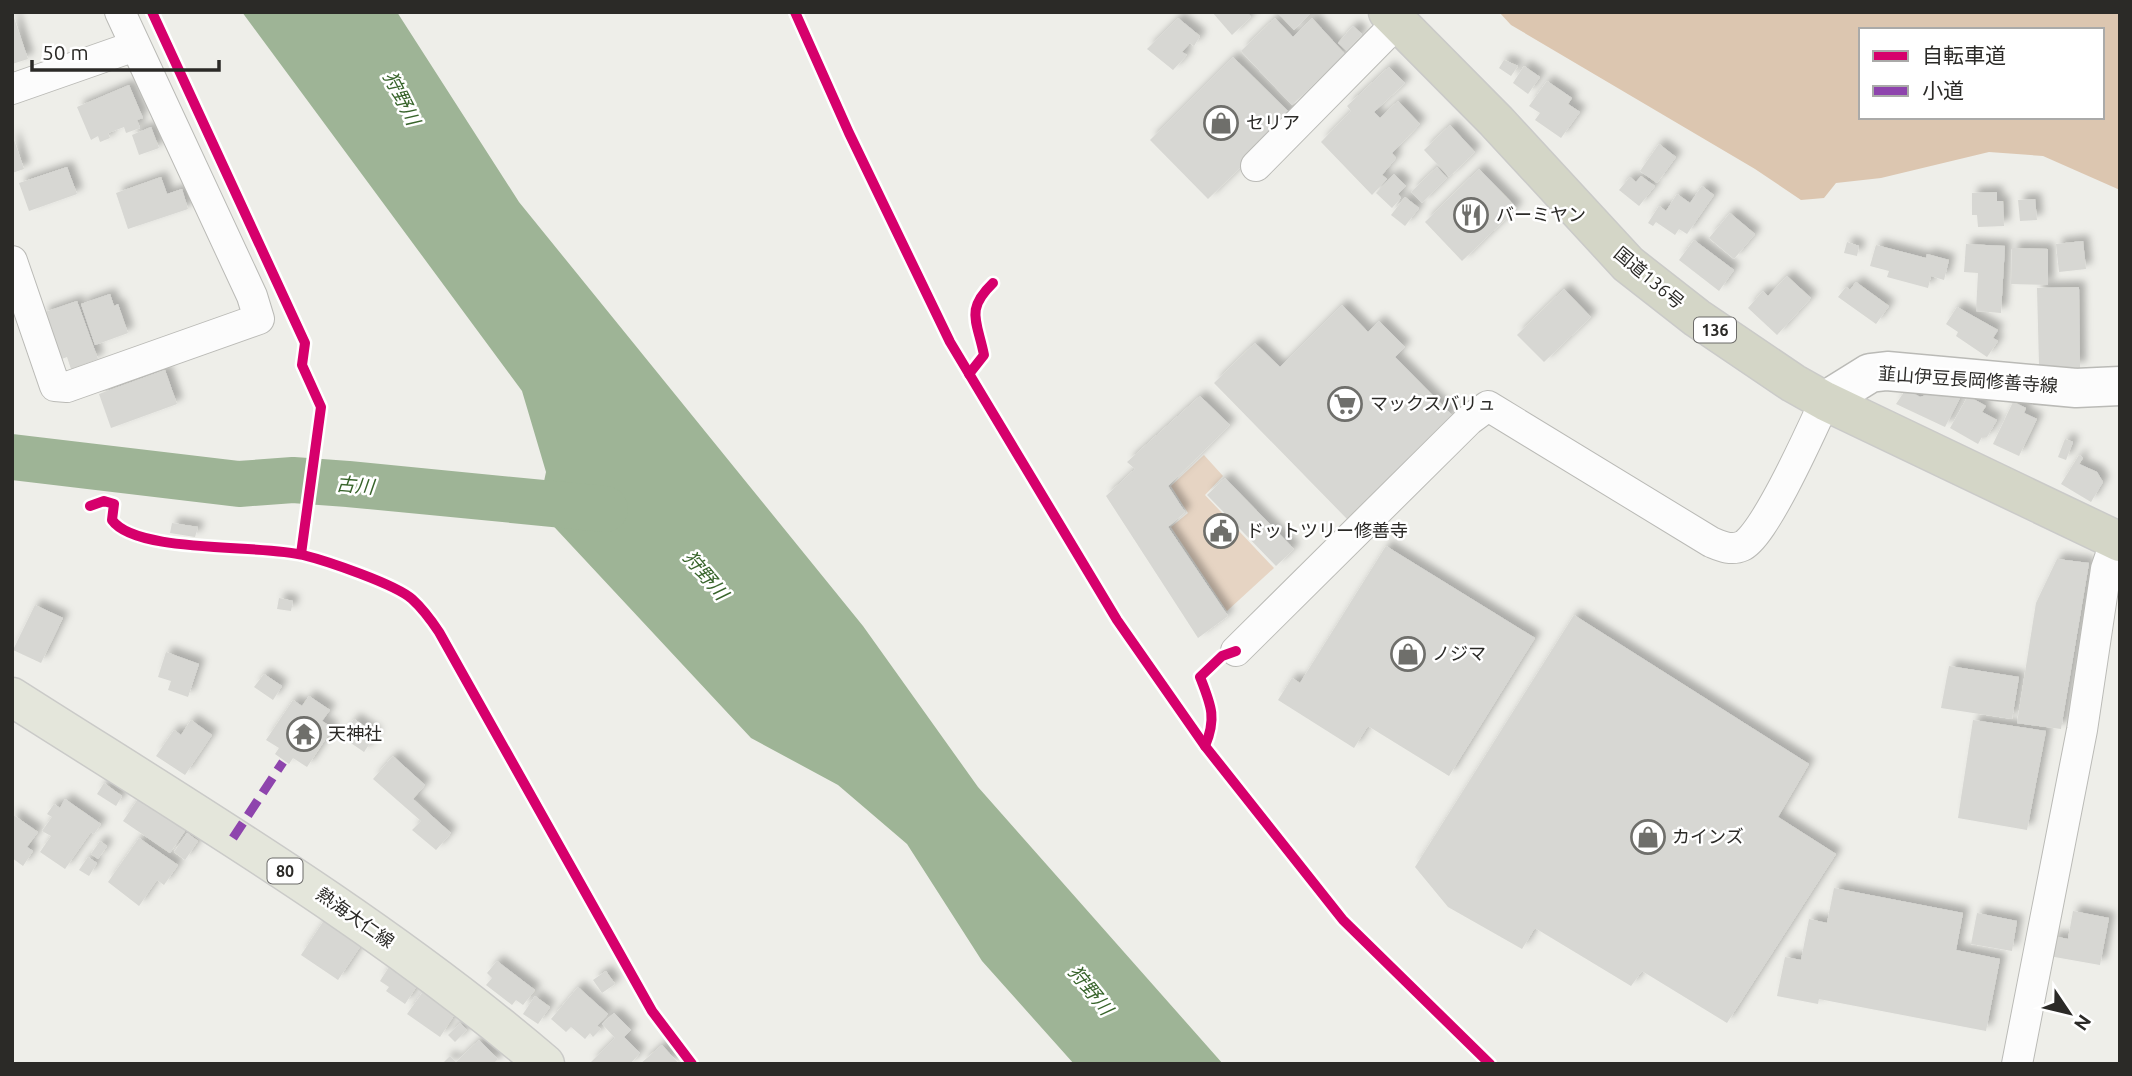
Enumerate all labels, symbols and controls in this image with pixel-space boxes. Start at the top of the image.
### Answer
scale bar [32,28,219,72]
legend [1859,28,2104,119]
text: 50 m [42,40,89,64]
text: 自転車道 [1922,43,2006,67]
water label: 狩野川 [379,68,426,130]
text: 小道 [1922,78,1964,102]
shop icon: セリア [1202,104,1240,142]
place label: セリア [1246,112,1300,132]
restaurant icon: バーミヤン [1452,196,1490,234]
place label: バーミヤン [1496,204,1586,224]
street label: 国道136号 [1611,242,1688,312]
road number: 136 [1694,318,1736,342]
street label: 韮山伊豆長岡修善寺線 [1878,363,2059,395]
supermarket icon: マックスバリュ [1326,385,1364,423]
place label: マックスバリュ [1370,393,1495,413]
water label: 古川 [335,472,377,498]
public building icon: ドットツリー修善寺 [1202,512,1240,550]
place label: ドットツリー修善寺 [1246,520,1408,540]
water label: 狩野川 [679,546,734,605]
shop icon: ノジマ [1389,635,1427,673]
place label: ノジマ [1432,643,1486,663]
temple icon: 天神社 [285,715,323,753]
place label: 天神社 [328,723,382,743]
shop icon: カインズ [1629,818,1667,856]
place label: カインズ [1672,826,1744,846]
road number: 80 [268,858,302,884]
street label: 熱海大仁線 [313,883,398,951]
water label: 狩野川 [1065,961,1119,1021]
north arrow [2034,978,2104,1048]
text: N [2070,1011,2096,1035]

